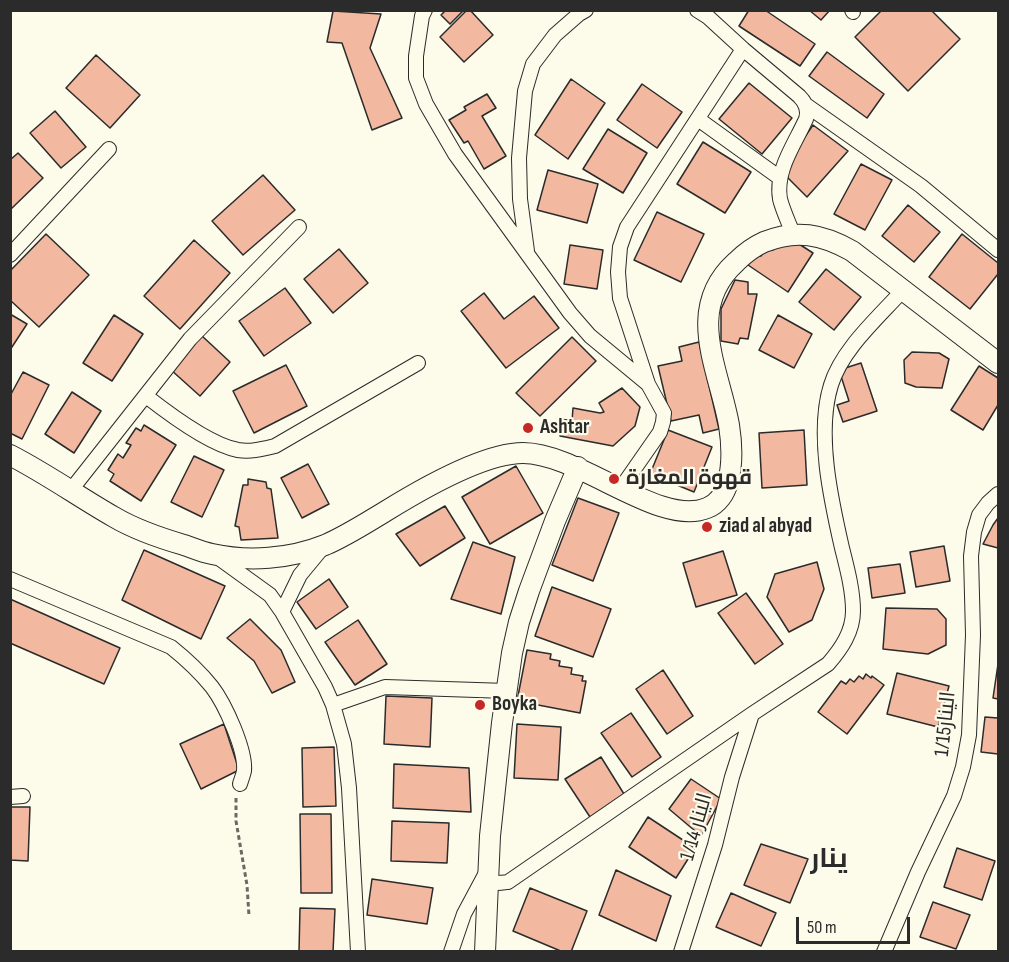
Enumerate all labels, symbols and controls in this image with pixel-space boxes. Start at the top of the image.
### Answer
place label: Ashtar [540,415,590,441]
marker: Ashtar [521,421,535,435]
place label: قهوة المغارة [626,466,752,492]
marker: قهوة المغارة [607,472,621,486]
place label: ziad al abyad [719,514,812,540]
marker: ziad al abyad [700,520,714,534]
street label: الينار1/15 [930,690,962,758]
place label: Boyka [492,692,537,718]
marker: Boyka [473,698,487,712]
street label: الينار 1/14 [675,790,719,864]
district label: ينار [811,844,847,876]
scale bar [799,905,913,943]
text: 50 m [807,917,837,938]

